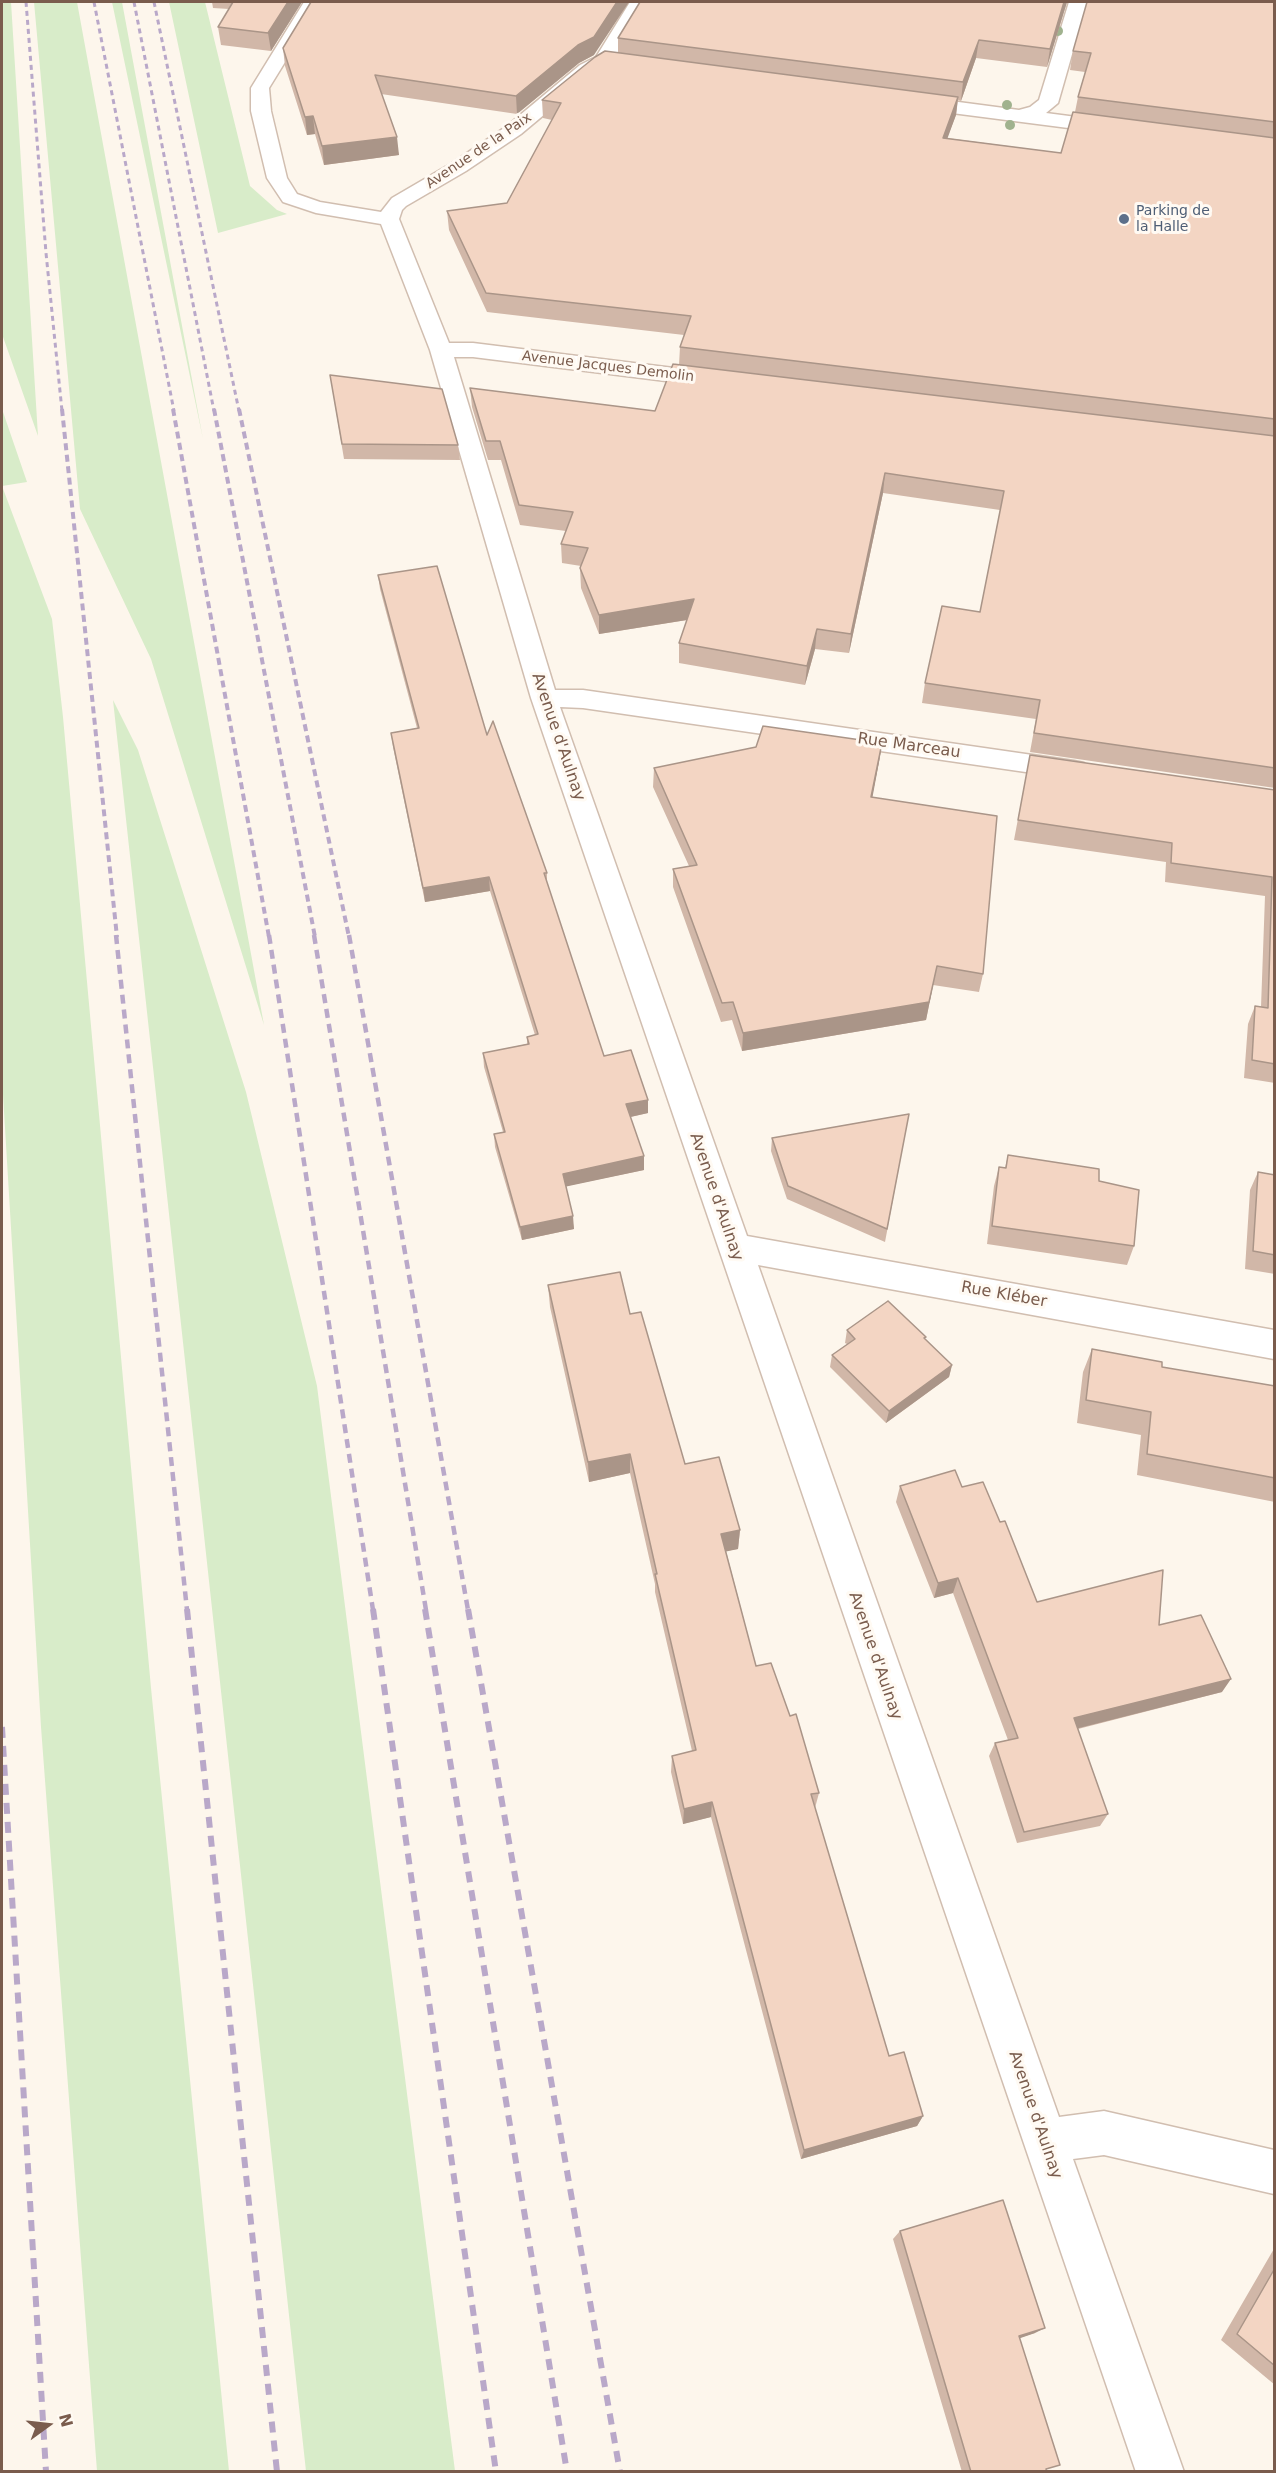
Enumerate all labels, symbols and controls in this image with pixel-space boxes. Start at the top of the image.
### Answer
street label: Avenue de la Paix [423,109,535,193]
place label: Parking de la Halle [1136,203,1210,236]
marker: Parking de la Halle [1117,212,1131,226]
street label: Avenue Jacques Demolin [521,348,695,386]
street label: Avenue d'Aulnay [527,671,589,803]
street label: Rue Marceau [856,729,962,763]
street label: Avenue d'Aulnay [685,1131,747,1263]
street label: Rue Kléber [960,1278,1048,1312]
street label: Avenue d'Aulnay [844,1590,906,1722]
street label: Avenue d'Aulnay [1004,2049,1066,2181]
north arrow [18,2395,78,2455]
text: N [55,2411,77,2429]

